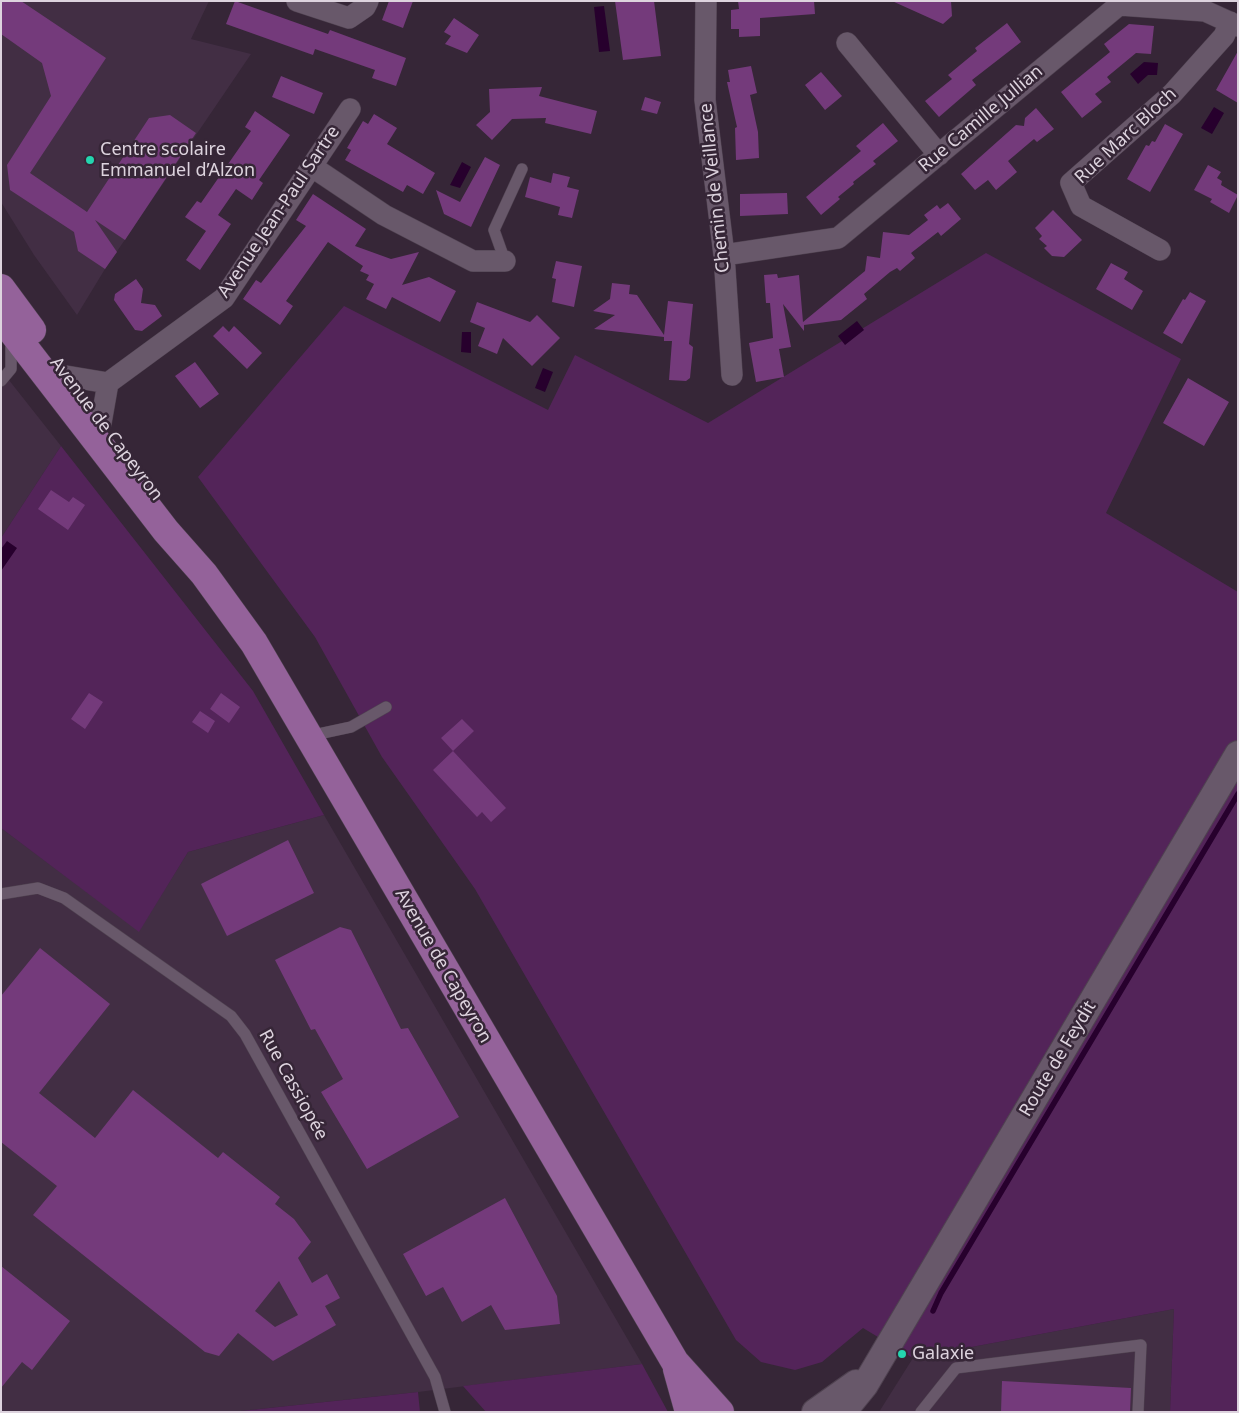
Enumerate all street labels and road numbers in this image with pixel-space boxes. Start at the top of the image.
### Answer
street label: Rue Camille Jullian [915,61,1047,177]
street label: Rue Marc Bloch [1071,83,1181,189]
street label: Chemin de Veillance [695,102,735,274]
street label: Avenue Jean-Paul Sartre [213,122,345,302]
street label: Avenue de Capeyron [45,353,167,505]
street label: Avenue de Capeyron [390,885,496,1047]
street label: Route de Feydit [1015,997,1101,1121]
street label: Rue Cassiopée [254,1026,332,1144]

